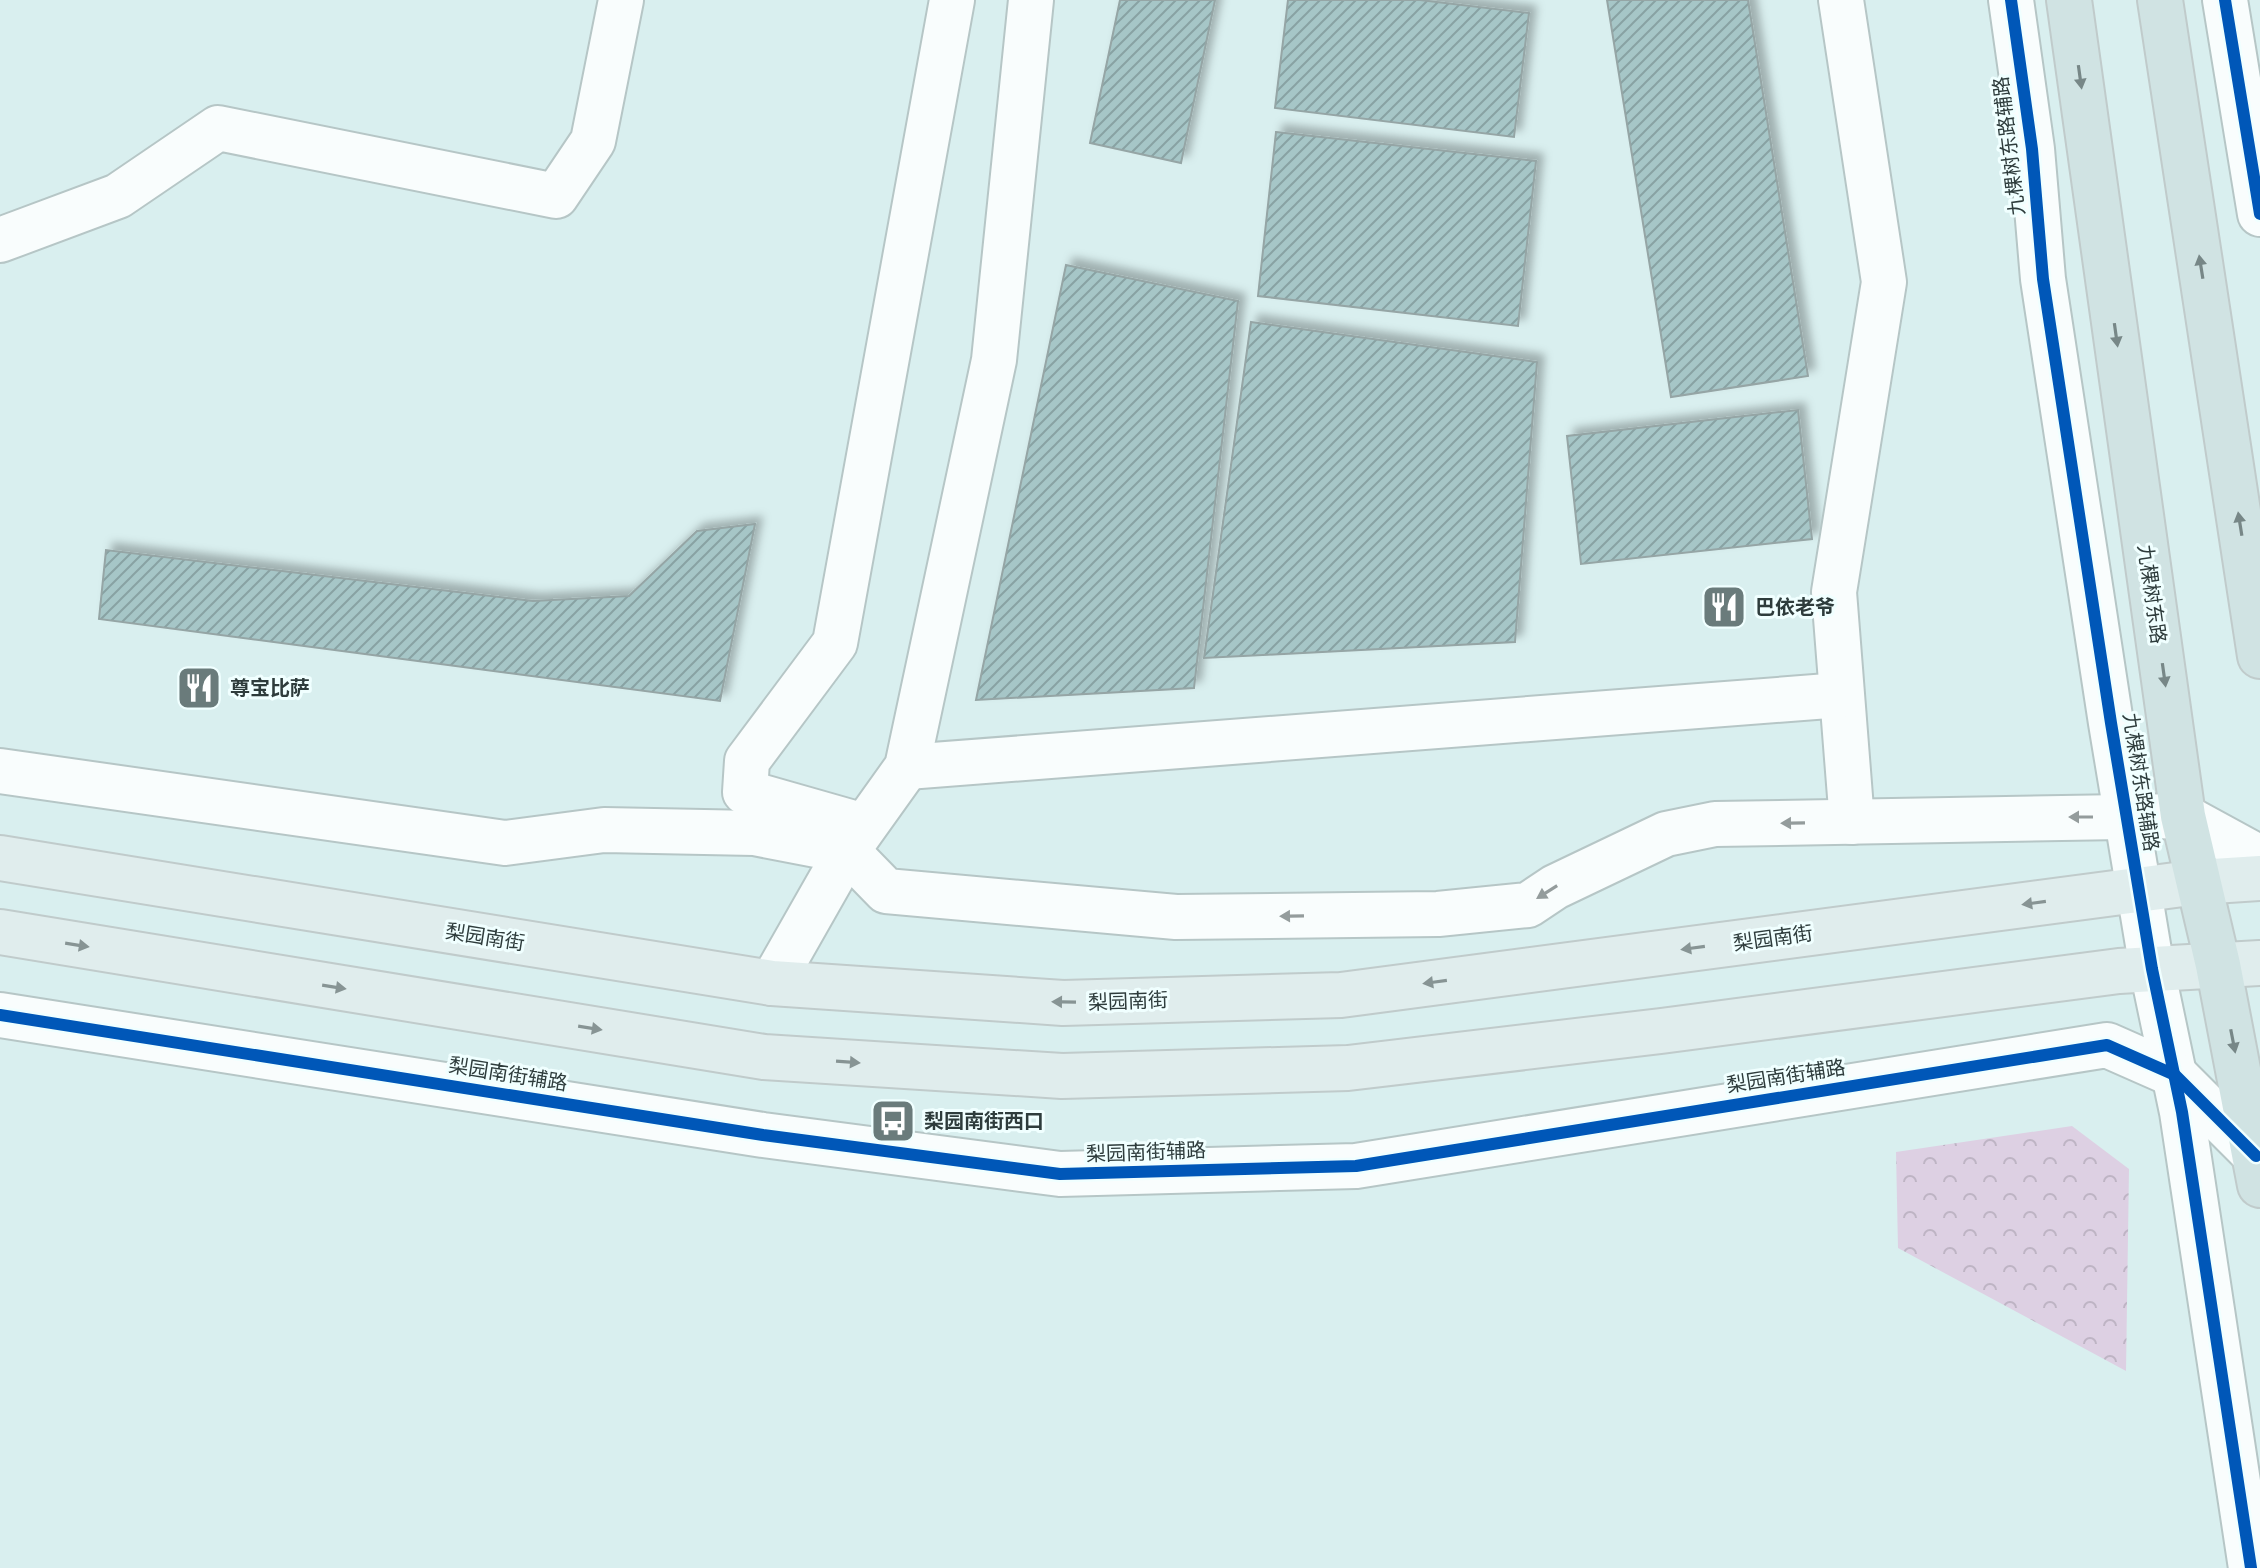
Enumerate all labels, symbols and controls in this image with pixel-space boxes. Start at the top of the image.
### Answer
one-way arrow [2074,65,2087,90]
street label: 九棵树东路辅路 [1990,75,2028,217]
one-way arrow [2194,254,2207,279]
one-way arrow [2110,323,2123,348]
one-way arrow [2233,511,2246,536]
street label: 九棵树东路 [2134,543,2170,645]
restaurant icon: 巴依老爷 [1700,583,1748,631]
place label: 巴依老爷 [1755,596,1835,618]
one-way arrow [2157,663,2170,688]
restaurant icon: 尊宝比萨 [175,664,223,712]
place label: 尊宝比萨 [230,677,310,699]
street label: 九棵树东路辅路 [2119,711,2163,853]
one-way arrow [2068,811,2093,823]
one-way arrow [1780,817,1805,829]
one-way arrow [1537,885,1558,900]
one-way arrow [2021,897,2046,910]
one-way arrow [1279,910,1304,922]
street label: 梨园南街 [444,920,526,954]
street label: 梨园南街 [1732,922,1814,954]
one-way arrow [65,939,90,952]
one-way arrow [1680,942,1705,955]
one-way arrow [1422,976,1447,989]
one-way arrow [321,981,346,993]
street label: 梨园南街 [1088,989,1168,1013]
one-way arrow [1051,996,1076,1008]
one-way arrow [578,1023,603,1035]
one-way arrow [2227,1029,2239,1054]
street label: 梨园南街辅路 [447,1054,569,1094]
one-way arrow [836,1056,861,1069]
street label: 梨园南街辅路 [1725,1056,1847,1096]
bus stop icon: 梨园南街西口 [869,1097,917,1145]
place label: 梨园南街西口 [924,1110,1044,1132]
street label: 梨园南街辅路 [1086,1139,1206,1165]

